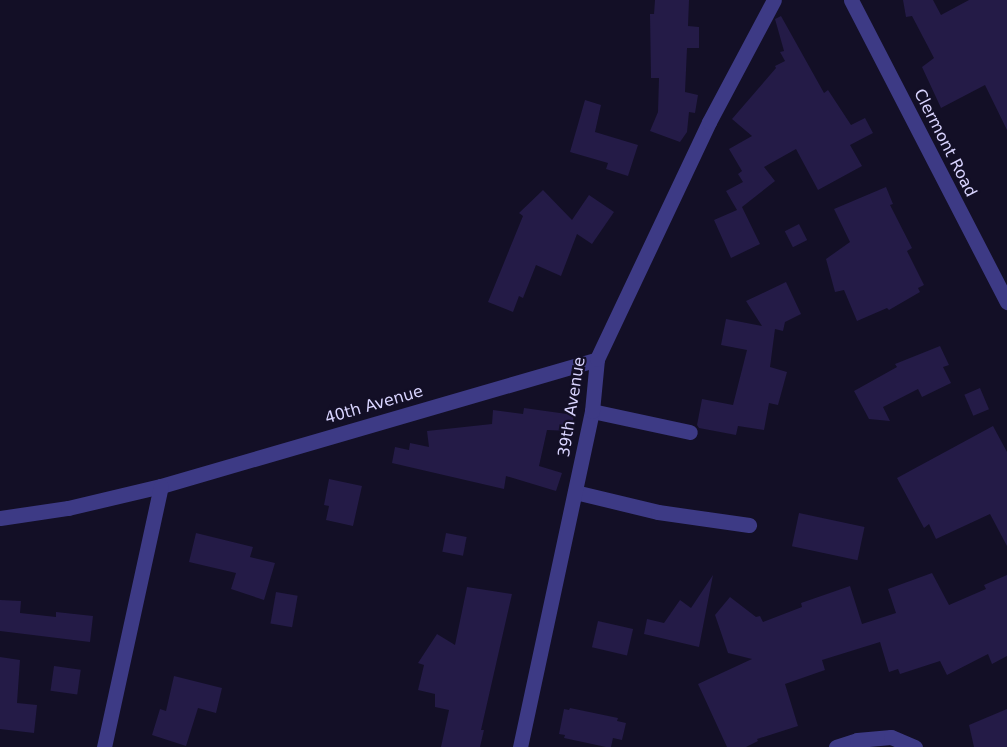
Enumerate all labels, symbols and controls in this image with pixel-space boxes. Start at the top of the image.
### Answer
street label: Clermont Road [909,86,981,200]
street label: 39th Avenue [555,355,589,459]
street label: 40th Avenue [323,382,425,428]

